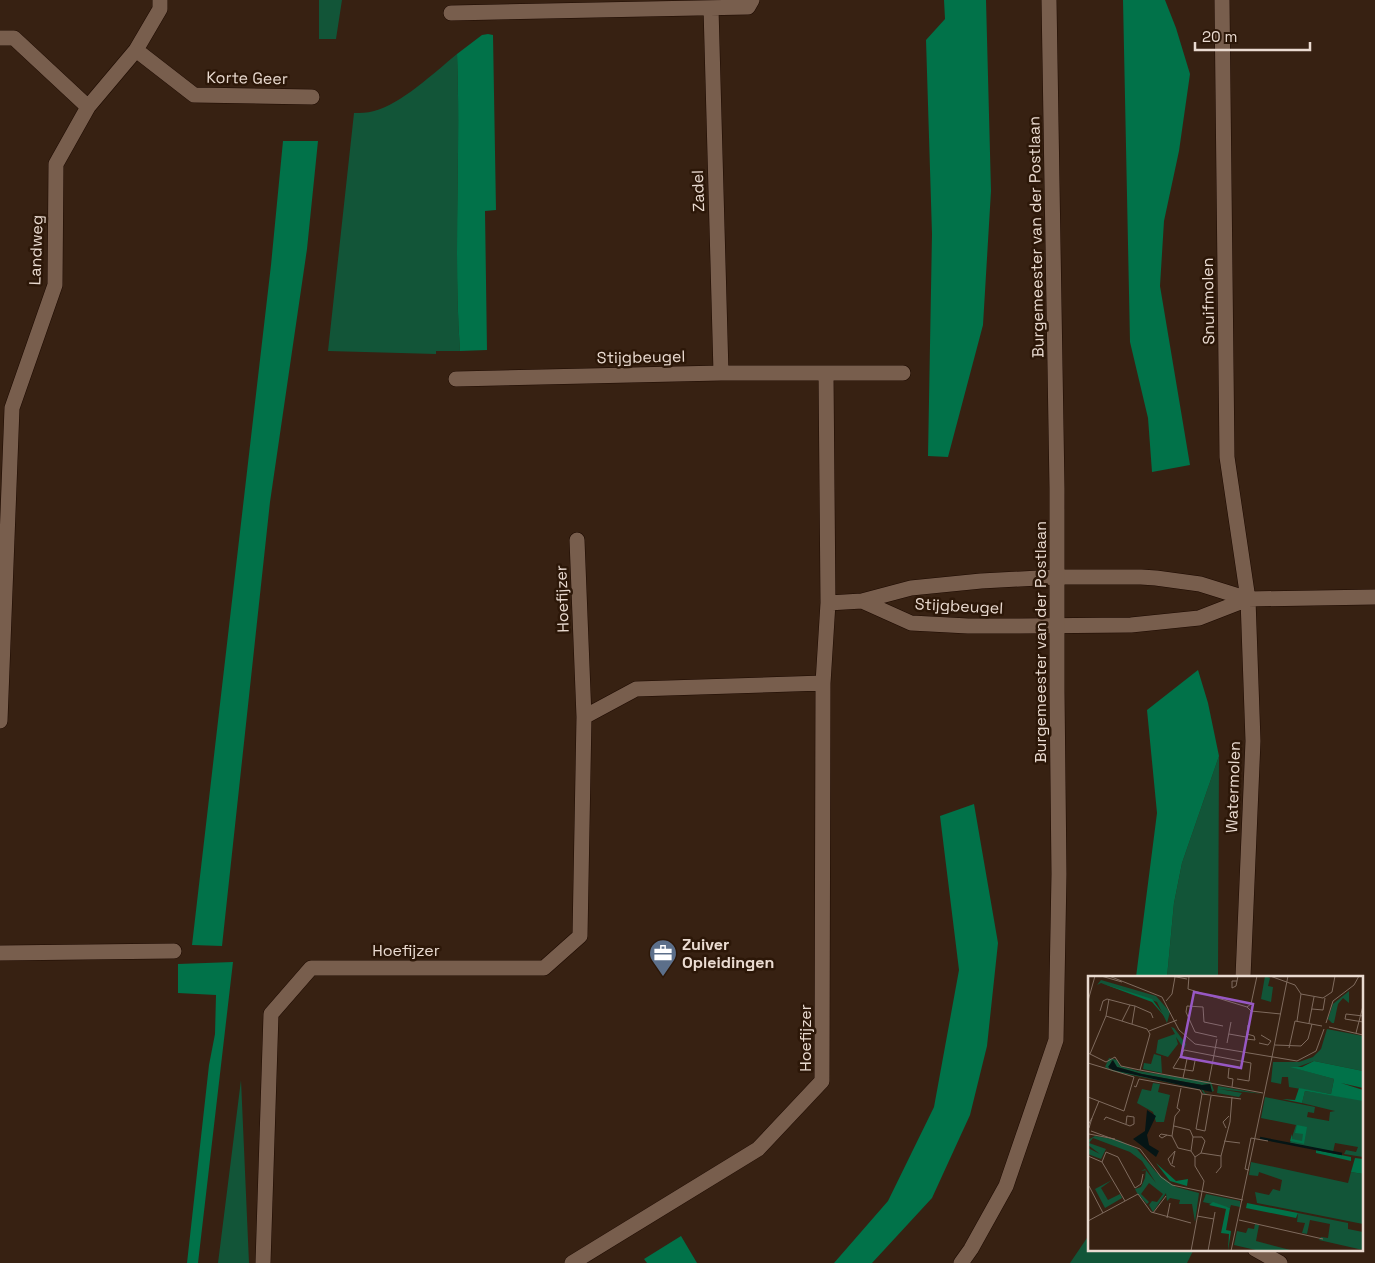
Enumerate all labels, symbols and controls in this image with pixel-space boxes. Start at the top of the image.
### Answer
scale bar [1195,20,1310,52]
text: 20 m [1202,27,1237,46]
street label: Korte Geer [206,67,288,89]
street label: Burgemeester van der Postlaan [1023,116,1049,358]
street label: Zadel [687,170,709,212]
street label: Landweg [24,214,48,286]
street label: Snuifmolen [1197,257,1219,345]
street label: Stijgbeugel [597,346,685,368]
street label: Burgemeester van der Postlaan [1030,521,1051,763]
street label: Hoefijzer [550,565,574,633]
street label: Stijgbeugel [914,593,1004,619]
street label: Watermolen [1221,741,1245,833]
place label: Zuiver Opleidingen [682,934,774,973]
office icon: Zuiver Opleidingen [648,938,678,977]
street label: Hoefijzer [372,940,440,961]
inset map [1088,976,1362,1250]
street label: Hoefijzer [795,1004,816,1072]

